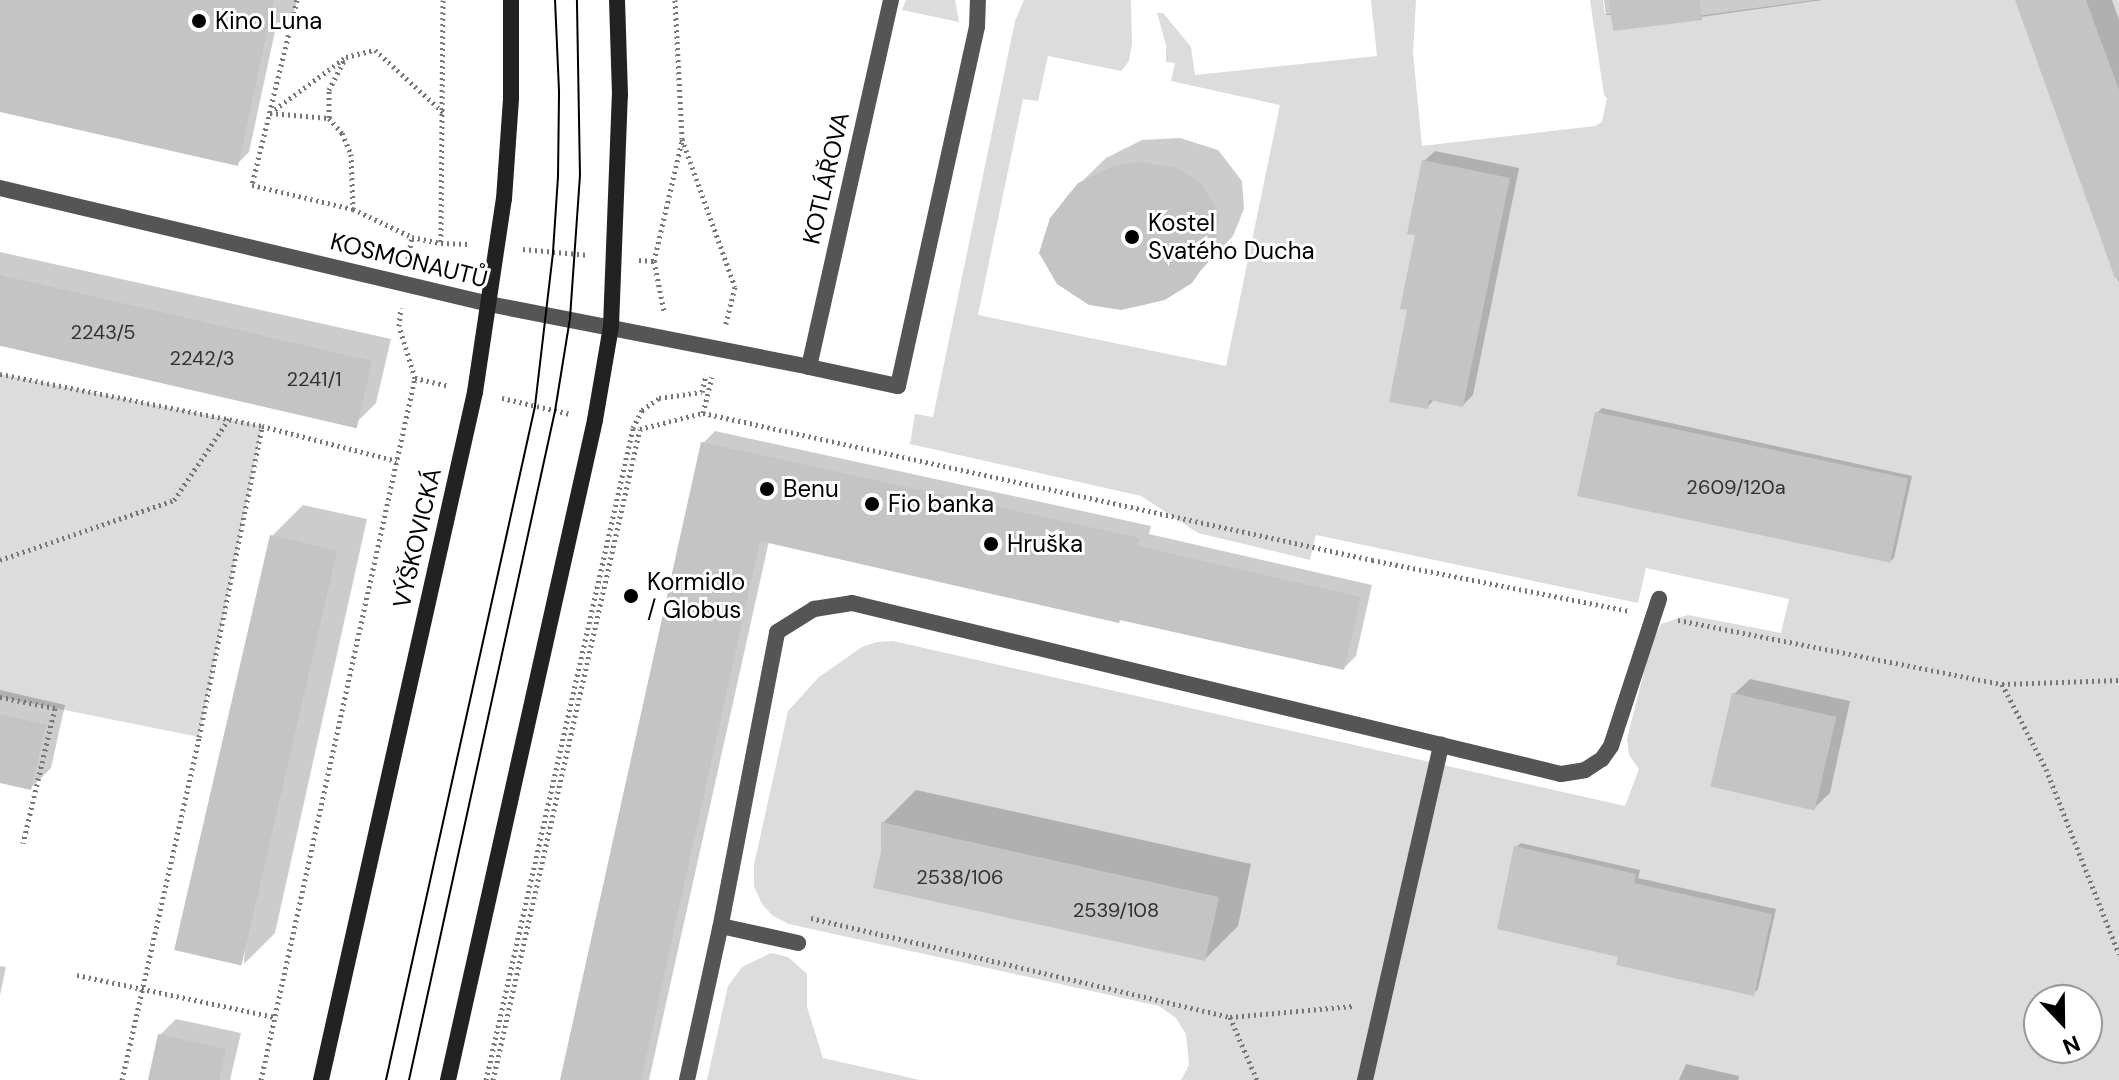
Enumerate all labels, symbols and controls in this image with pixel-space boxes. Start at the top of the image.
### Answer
place label: Kino Luna [215,7,322,35]
marker: Kino Luna [190,12,208,30]
street label: KOTLÁŘOVA [797,109,855,247]
place label: Kostel Svatého Ducha [1148,209,1315,265]
street label: KOSMONAUTŮ [327,227,491,293]
marker: Kostel Svatého Ducha [1123,228,1141,246]
house number: 2243/5 [70,320,136,344]
house number: 2242/3 [169,346,235,370]
house number: 2241/1 [286,367,342,391]
street label: VÝŠKOVICKÁ [387,465,447,611]
place label: Benu [783,475,839,503]
house number: 2609/120a [1686,475,1786,499]
marker: Benu [758,480,776,498]
place label: Fio banka [888,490,994,518]
marker: Fio banka [863,495,881,513]
place label: Hruška [1007,530,1083,558]
marker: Hruška [982,535,1000,553]
place label: Kormidlo / Globus [647,568,745,624]
marker: Kormidlo / Globus [622,587,640,605]
house number: 2538/106 [916,865,1004,889]
house number: 2539/108 [1073,898,1159,922]
north arrow [2023,984,2103,1064]
text: N [2059,1028,2084,1061]

